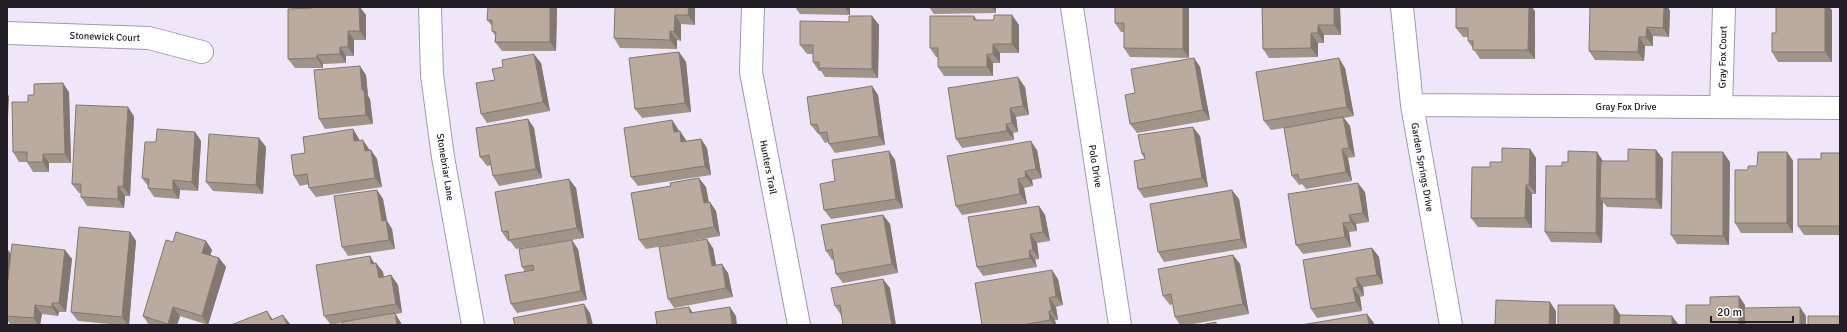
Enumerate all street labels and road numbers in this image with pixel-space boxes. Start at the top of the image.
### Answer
street label: Gray Fox Court [1716,25,1730,88]
street label: Stonewick Court [70,30,141,44]
street label: Gray Fox Drive [1596,101,1656,113]
street label: Garden Springs Drive [1408,122,1436,213]
street label: Stonebriar Lane [434,133,456,202]
street label: Hunters Trail [757,139,779,195]
street label: Polo Drive [1086,144,1104,188]

